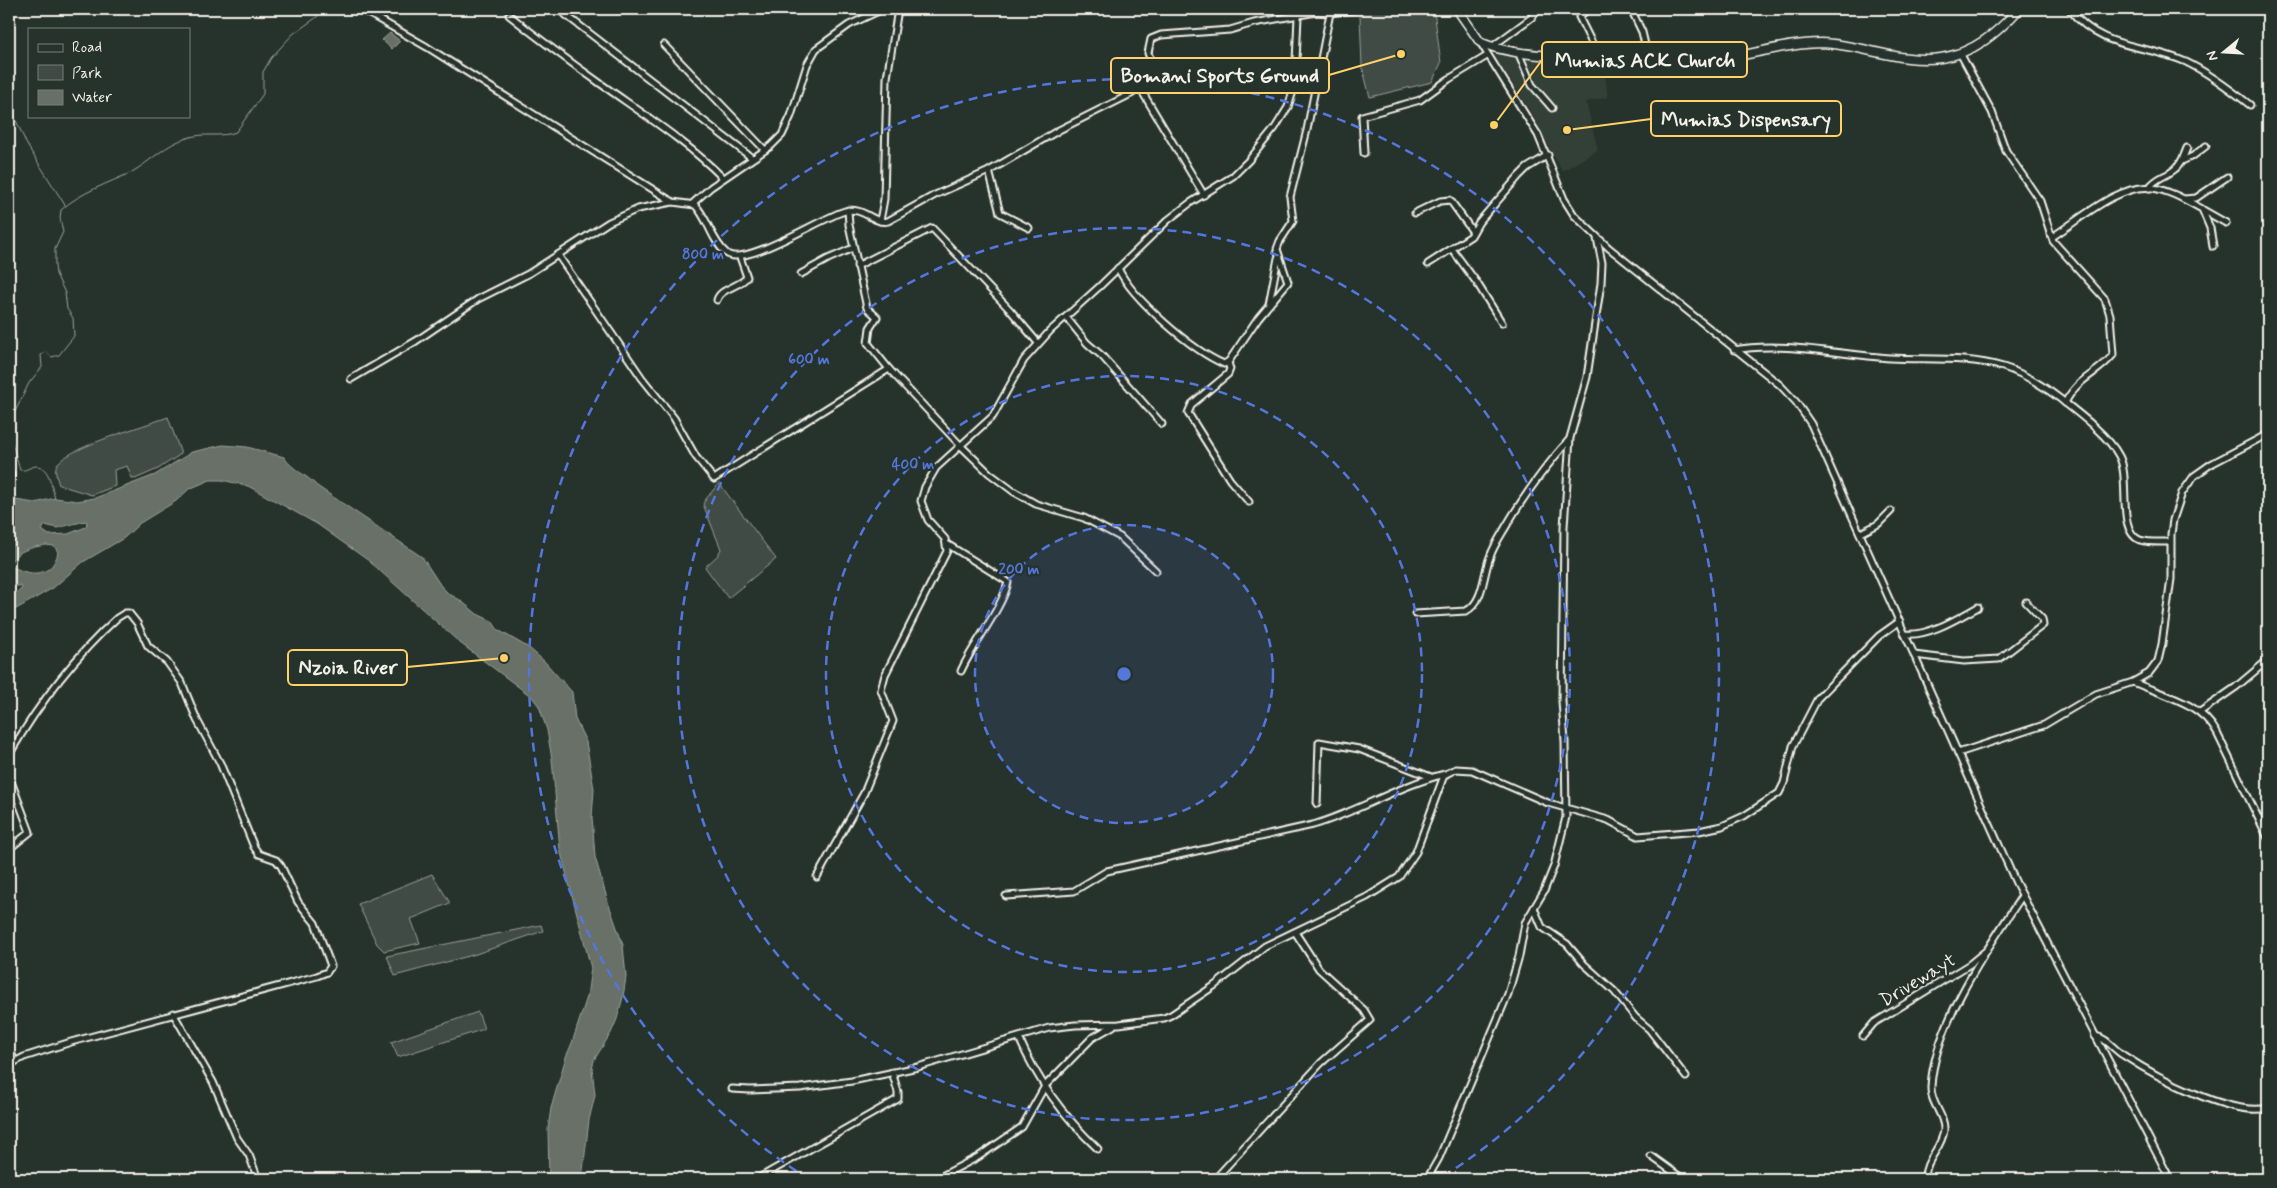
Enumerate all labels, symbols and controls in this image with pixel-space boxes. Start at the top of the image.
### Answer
legend [28,28,190,118]
north arrow [2200,28,2250,78]
text: Road [72,38,102,58]
callout: Mumias ACK Church [1542,42,1747,77]
text: Mumias ACK Church [1555,48,1736,75]
text: N [2203,48,2223,63]
callout: Bomani Sports Ground [1111,58,1329,93]
text: Bomani Sports Ground [1121,63,1319,90]
text: Park [72,64,102,84]
text: Water [72,88,112,108]
callout: Mumias Dispensary [1651,101,1841,136]
text: Mumias Dispensary [1661,107,1831,134]
text: 800 m [682,245,724,265]
text: 600 m [788,350,830,370]
text: 400 m [892,455,934,475]
text: 200 m [999,560,1040,580]
callout: Nzoia River [288,650,407,685]
text: Nzoia River [299,655,398,682]
centre of rings [1115,665,1133,683]
street label: Drivewayt [1875,948,1961,1013]

